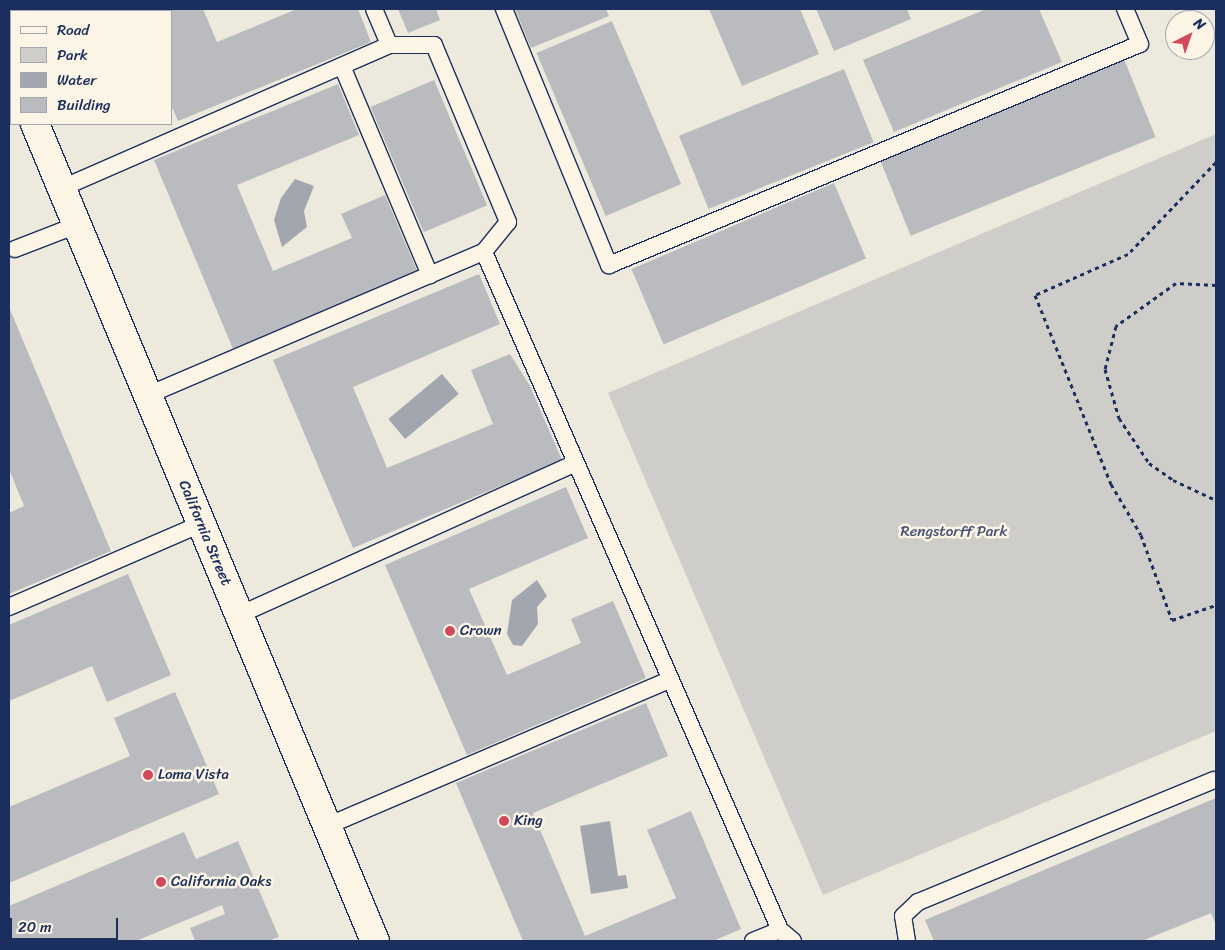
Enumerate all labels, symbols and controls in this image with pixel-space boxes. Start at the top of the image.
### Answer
legend [10,10,172,125]
north arrow [1165,10,1215,60]
text: N [1188,11,1211,37]
text: Road [57,17,89,43]
text: Park [57,42,88,68]
text: Water [57,67,97,93]
text: Building [57,92,111,118]
street label: California Street [175,478,235,588]
park label: Rengstorff Park [901,523,1007,541]
place label: Crown [460,622,502,640]
marker: Crown [444,625,456,637]
place label: Loma Vista [158,766,230,784]
marker: Loma Vista [142,769,154,781]
place label: King [514,812,543,830]
marker: King [498,815,510,827]
place label: California Oaks [171,873,272,891]
marker: California Oaks [155,876,167,888]
scale bar [12,908,120,940]
text: 20 m [18,914,52,940]

